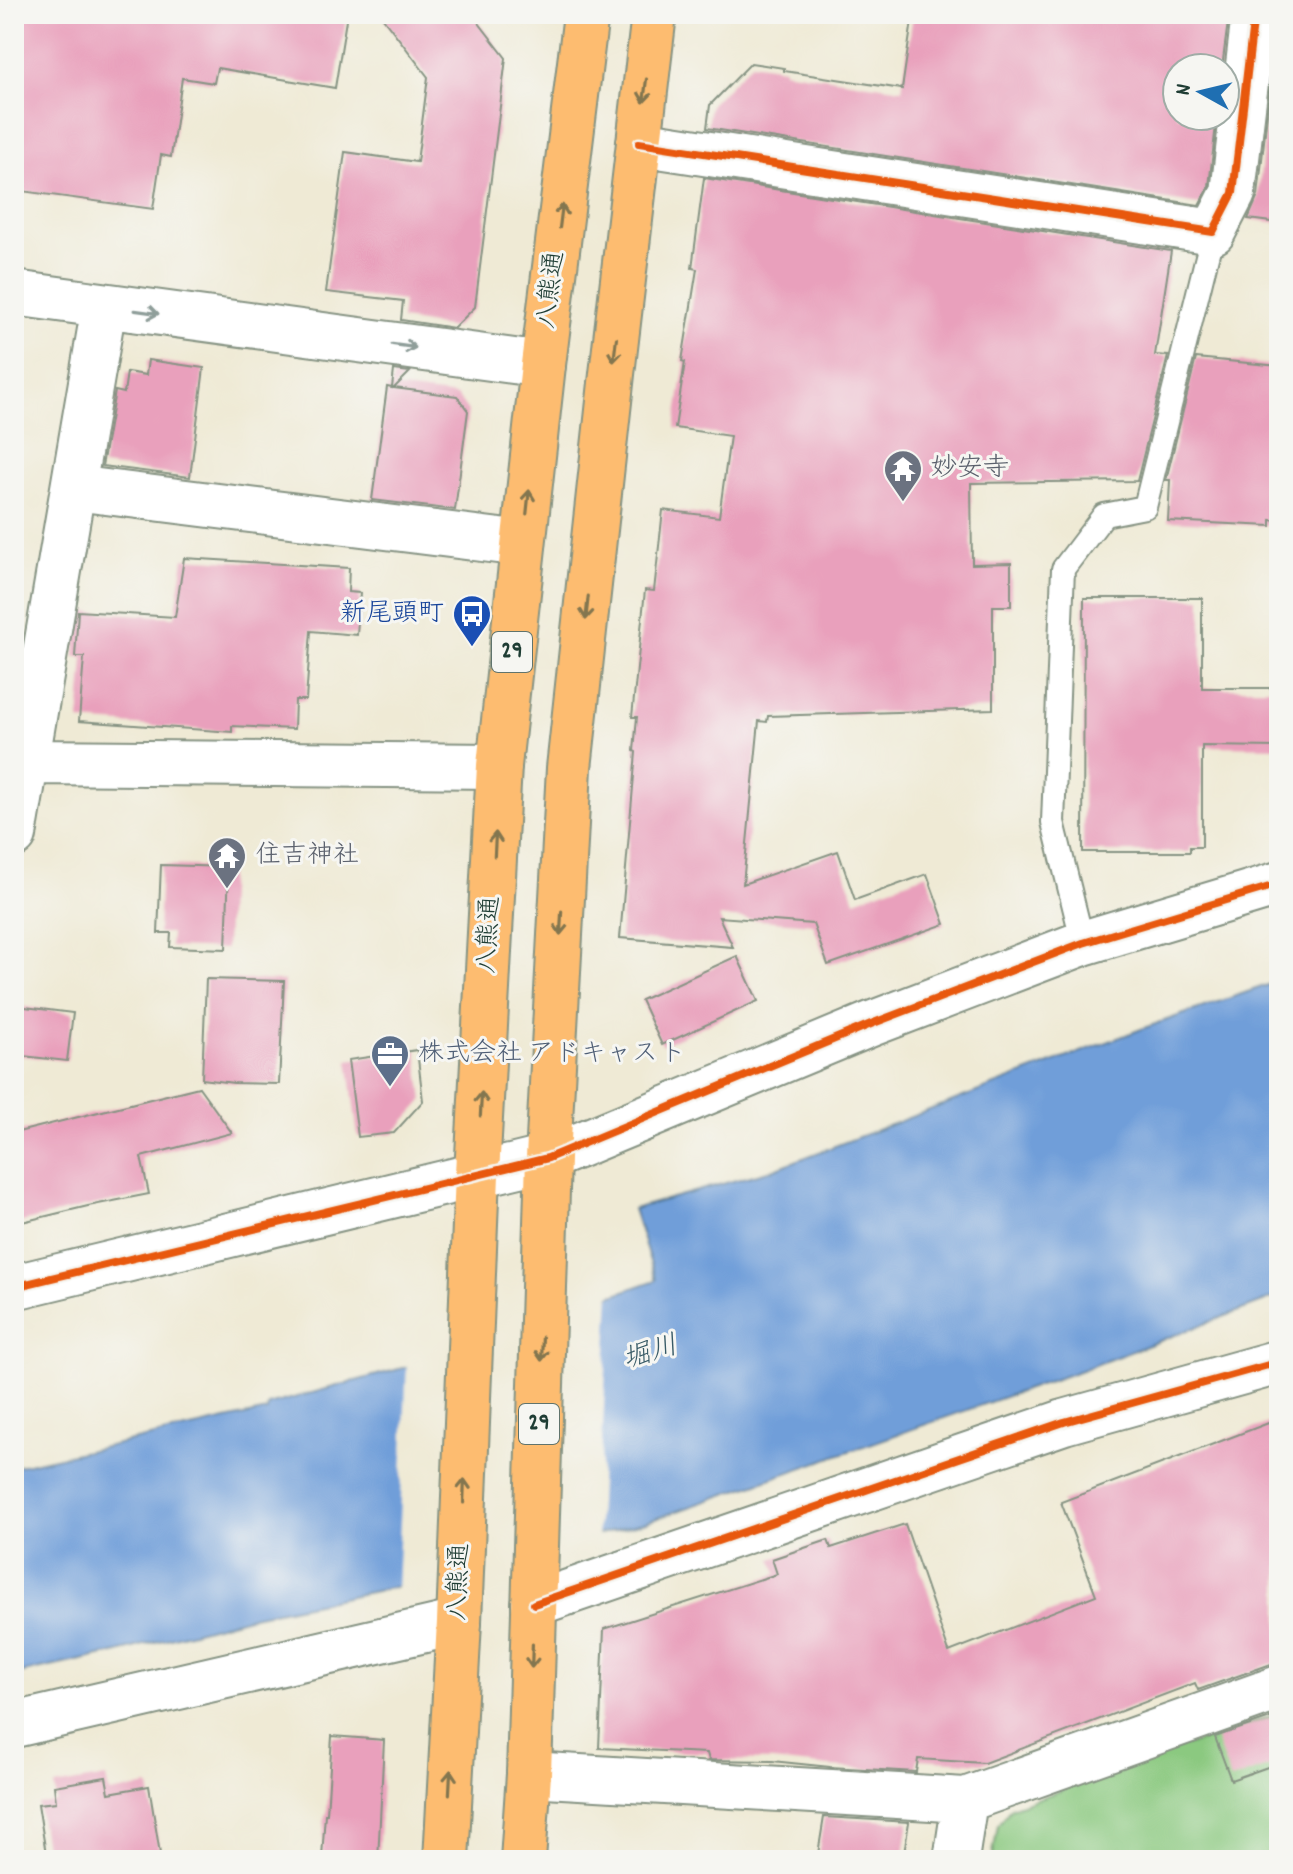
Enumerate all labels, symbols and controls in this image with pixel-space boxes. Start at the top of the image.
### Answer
north arrow [1161,52,1241,132]
one-way arrow [638,78,653,104]
text: N [1169,82,1201,97]
one-way arrow [554,204,569,229]
street label: 八熊通 [529,249,575,331]
one-way arrow [134,305,159,320]
one-way arrow [607,337,622,362]
one-way arrow [391,339,417,354]
temple icon: 妙安寺 [882,448,924,503]
place label: 妙安寺 [931,451,1009,488]
one-way arrow [521,489,536,516]
bus stop icon: 新尾頭町 [451,593,493,648]
one-way arrow [579,594,594,621]
place label: 新尾頭町 [340,596,444,633]
road number: 29 [492,632,532,672]
one-way arrow [488,831,503,858]
temple icon: 住吉神社 [206,835,248,890]
place label: 住吉神社 [255,838,359,875]
street label: 八熊通 [469,895,511,975]
one-way arrow [553,909,568,936]
office icon: 株式会社 アドキャスト [369,1033,411,1088]
place label: 株式会社 アドキャスト [418,1036,686,1073]
one-way arrow [474,1091,489,1118]
water label: 堀川 [618,1328,684,1382]
one-way arrow [534,1335,549,1362]
road number: 29 [519,1404,559,1444]
one-way arrow [456,1478,471,1505]
street label: 八熊通 [440,1542,480,1622]
one-way arrow [525,1642,540,1669]
one-way arrow [443,1769,458,1796]

